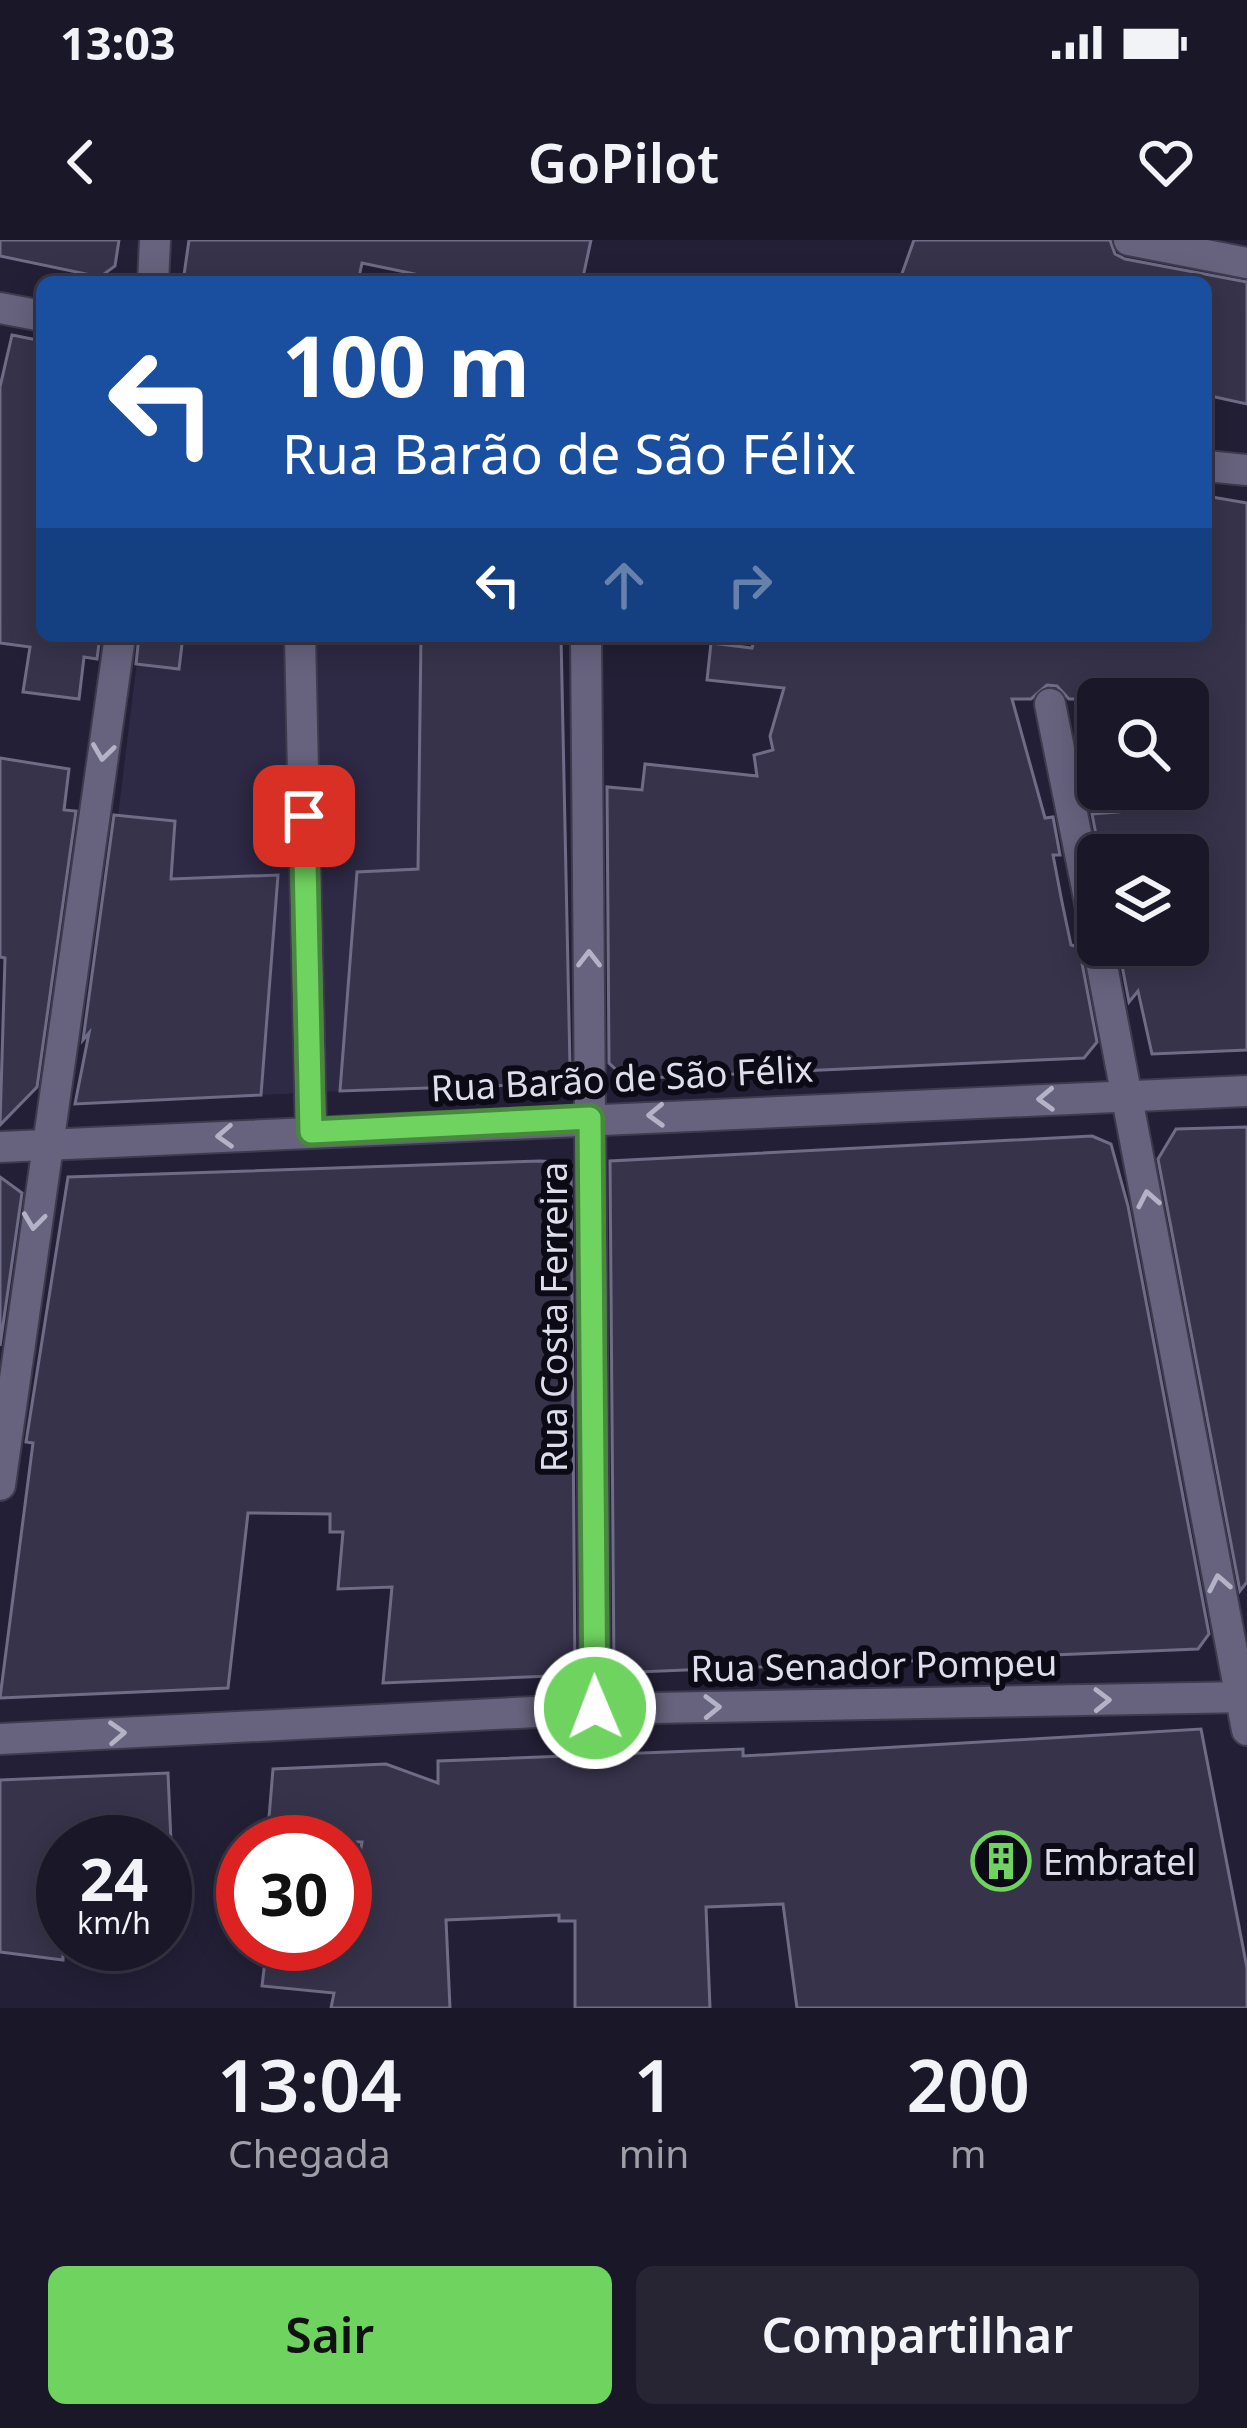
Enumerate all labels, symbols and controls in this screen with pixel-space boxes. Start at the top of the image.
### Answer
text: 13:03 [60,12,176,73]
text: GoPilot [528,125,719,199]
icon: back [48,129,114,195]
icon: heart [1133,129,1199,195]
text: 100 m [282,307,530,422]
icon: left [84,324,240,480]
text: Rua Barão de São Félix [282,416,856,490]
icon: left [465,552,531,618]
icon: ahead [591,552,657,618]
icon: right [717,552,783,618]
map controls [1077,678,1209,966]
button: search [1077,678,1209,810]
one-way arrow [91,741,116,761]
pin [253,765,355,867]
icon: arrive [271,783,337,849]
button: layers [1077,834,1209,966]
one-way arrow [576,949,602,967]
street label: Rua Barão de São Félix [430,1044,814,1112]
one-way arrow [1036,1086,1055,1112]
one-way arrow [646,1102,665,1128]
one-way arrow [215,1123,234,1149]
street label: Rua Costa Ferreira [529,1162,578,1472]
one-way arrow [1136,1189,1162,1209]
one-way arrow [22,1211,48,1231]
one-way arrow [1207,1573,1233,1593]
street label: Rua Senador Pompeu [690,1637,1058,1693]
position arrow [532,1645,658,1771]
one-way arrow [1094,1687,1112,1713]
one-way arrow [703,1694,722,1720]
one-way arrow [108,1720,127,1746]
speed limit sign: 30 [216,1815,372,1971]
building icon: Embratel [970,1830,1032,1892]
text: 24 [80,1837,148,1919]
place label: Embratel [1043,1837,1196,1886]
text: km/h [77,1902,151,1943]
text: 13:04 [217,2035,402,2133]
text: 1 [633,2035,675,2133]
text: 200 [906,2035,1030,2133]
text: Chegada [228,2126,391,2179]
text: min [619,2126,689,2179]
text: m [950,2126,986,2179]
button: Sair [48,2266,612,2404]
button: Compartilhar [636,2266,1199,2404]

